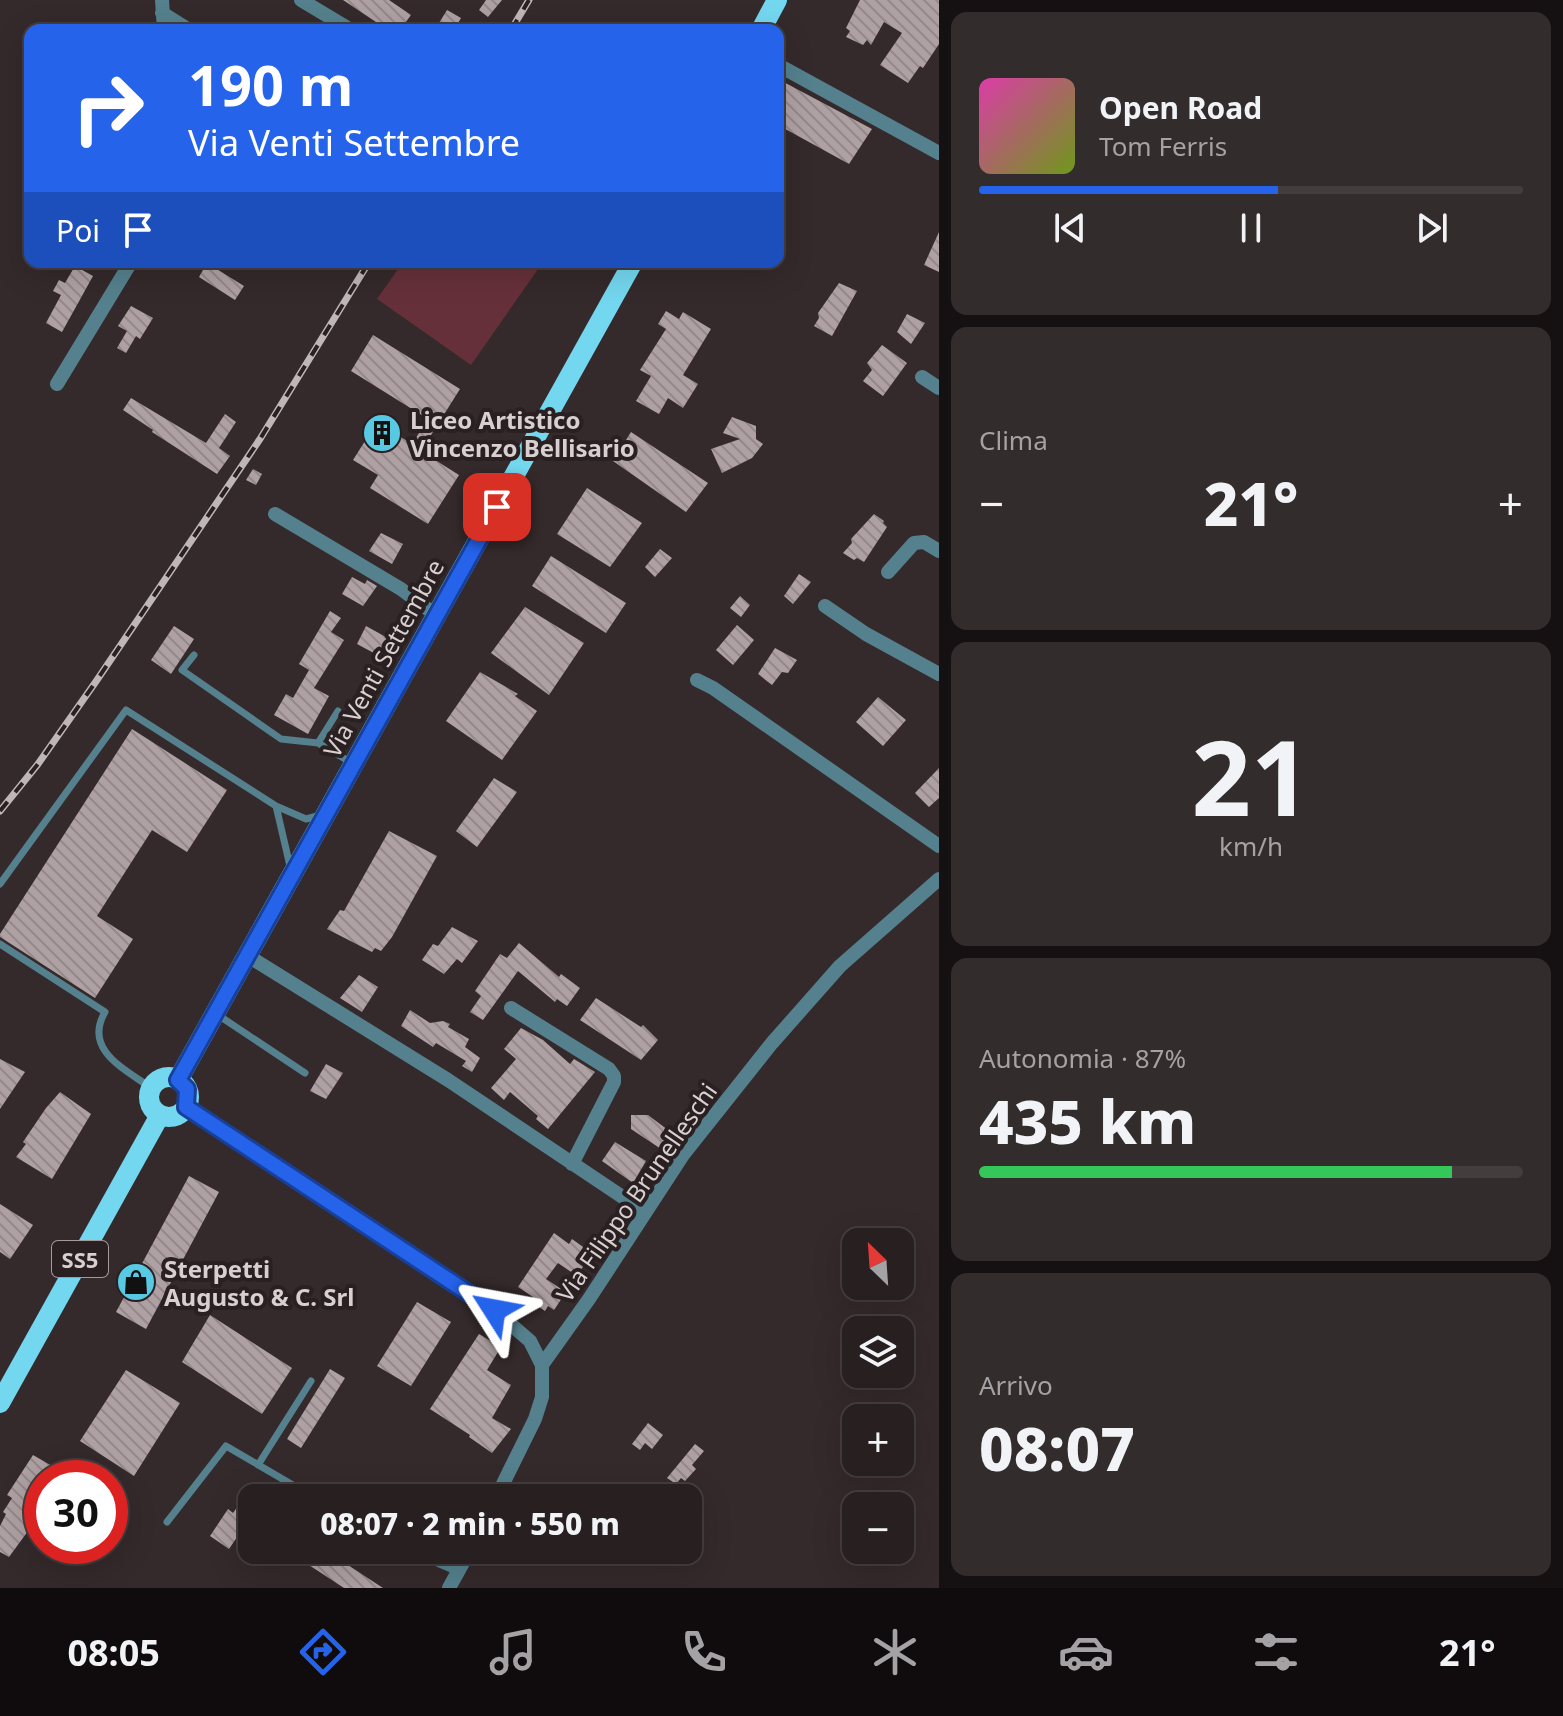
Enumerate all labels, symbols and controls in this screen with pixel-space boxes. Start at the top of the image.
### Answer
text: 190 m [188,46,353,122]
icon: right [56,56,160,160]
text: Open Road [1099,87,1262,128]
text: Via Venti Settembre [188,118,520,167]
text: Tom Ferris [1099,128,1227,164]
icon: previous [1048,206,1092,250]
icon: pause [1229,206,1273,250]
icon: next [1410,206,1454,250]
icon: arrive [116,208,160,252]
text: Poi [56,210,100,251]
place label: Liceo Artistico Vincenzo Bellisario [410,403,635,464]
building icon: Liceo Artistico Vincenzo Bellisario [361,412,403,454]
text: Clima [979,422,1048,458]
text: 21° [1204,462,1298,544]
pin [463,473,531,541]
text: − [979,473,1004,533]
text: + [1498,473,1523,533]
icon: arrive [475,485,519,529]
street label: Via Venti Settembre [315,553,451,763]
text: 21 [1192,705,1310,846]
text: km/h [1219,828,1283,864]
text: Autonomia · 87% [979,1040,1186,1076]
street label: Via Filippo Brunelleschi [548,1076,724,1308]
text: 435 km [979,1080,1196,1162]
north arrow [842,1228,914,1300]
map controls [842,1228,914,1564]
road number: SS5 [52,1241,108,1277]
place label: Sterpetti Augusto & C. Srl [164,1252,354,1313]
shop icon: Sterpetti Augusto & C. Srl [115,1261,157,1303]
position arrow [452,1268,536,1352]
button: layers [842,1316,914,1388]
text: Arrivo [979,1367,1053,1403]
button: + [842,1404,914,1476]
text: 08:07 [979,1407,1135,1489]
speed limit sign: 30 [24,1460,128,1564]
button: − [842,1492,914,1564]
text: 08:07 · 2 min · 550 m [320,1503,620,1544]
icon: directions [295,1624,351,1680]
icon: music [485,1624,541,1680]
icon: phone [676,1624,732,1680]
icon: climate [867,1624,923,1680]
icon: car [1058,1624,1114,1680]
icon: filters [1248,1624,1304,1680]
text: 08:05 [67,1628,160,1677]
text: 21° [1439,1628,1496,1677]

